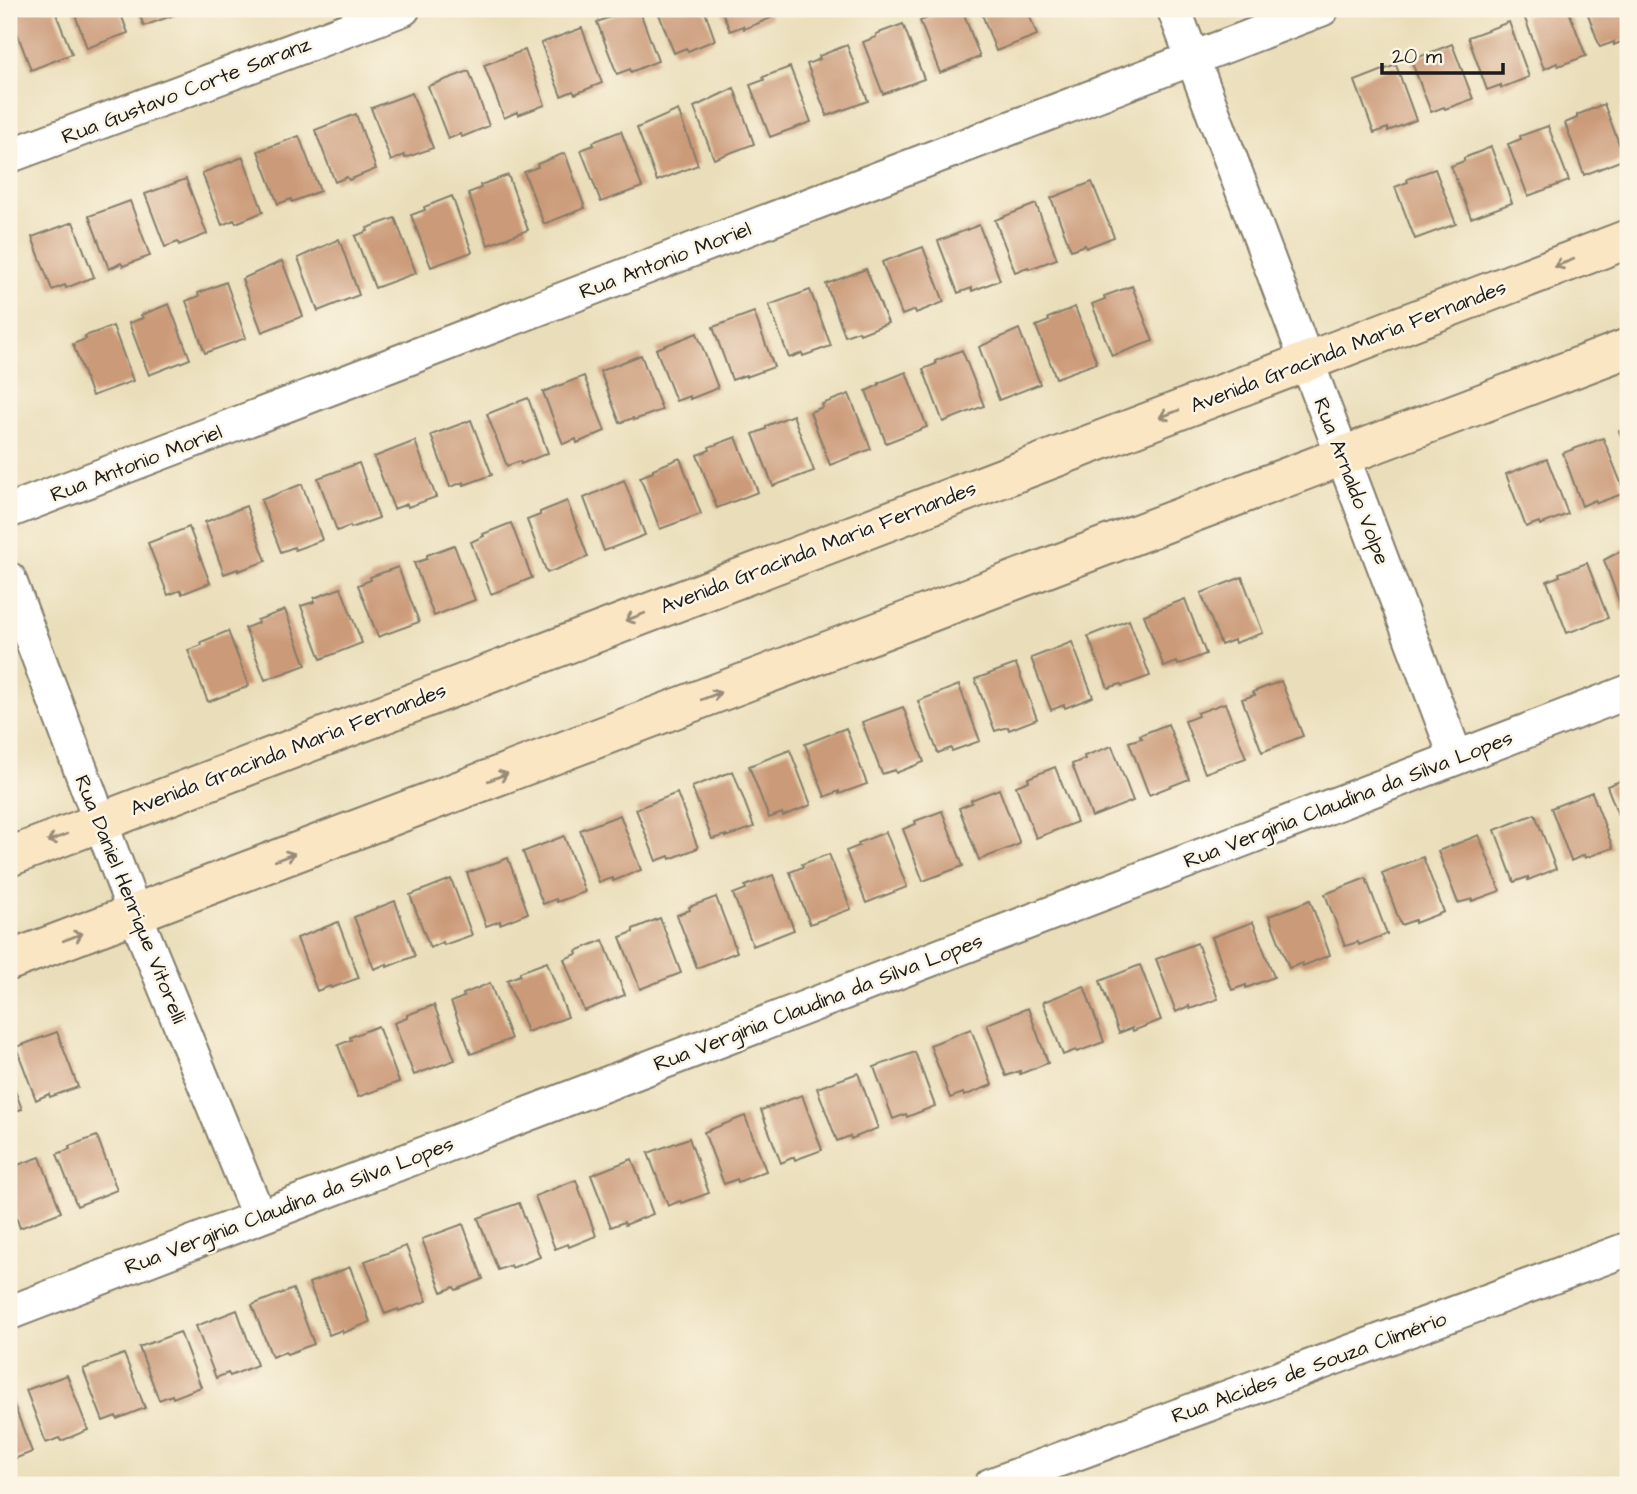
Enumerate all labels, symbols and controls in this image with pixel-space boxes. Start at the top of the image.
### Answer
street label: Rua Gustavo Corte Saranz [57,29,315,151]
scale bar [1382,32,1502,76]
text: 20 m [1392,42,1443,71]
street label: Rua Antonio Moriel [575,214,755,307]
one-way arrow [1554,258,1576,271]
street label: Avenida Gracinda Maria Fernandes [1186,273,1511,420]
street label: Rua Arnaldo Volpe [1305,394,1397,569]
one-way arrow [1158,408,1180,421]
street label: Rua Antonio Moriel [46,417,226,510]
street label: Avenida Gracinda Maria Fernandes [656,474,981,621]
one-way arrow [625,612,647,624]
street label: Avenida Gracinda Maria Fernandes [126,676,451,823]
one-way arrow [700,689,722,702]
street label: Rua Verginia Claudina da Silva Lopes [1179,723,1518,878]
one-way arrow [487,769,509,782]
street label: Rua Daniel Henrique Vitorelli [67,771,194,1028]
one-way arrow [46,833,68,846]
one-way arrow [274,850,296,862]
street label: Rua Verginia Claudina da Silva Lopes [649,926,988,1081]
one-way arrow [61,930,83,943]
street label: Rua Verginia Claudina da Silva Lopes [120,1129,459,1284]
street label: Rua Alcides de Souza Climério [1168,1304,1451,1431]

